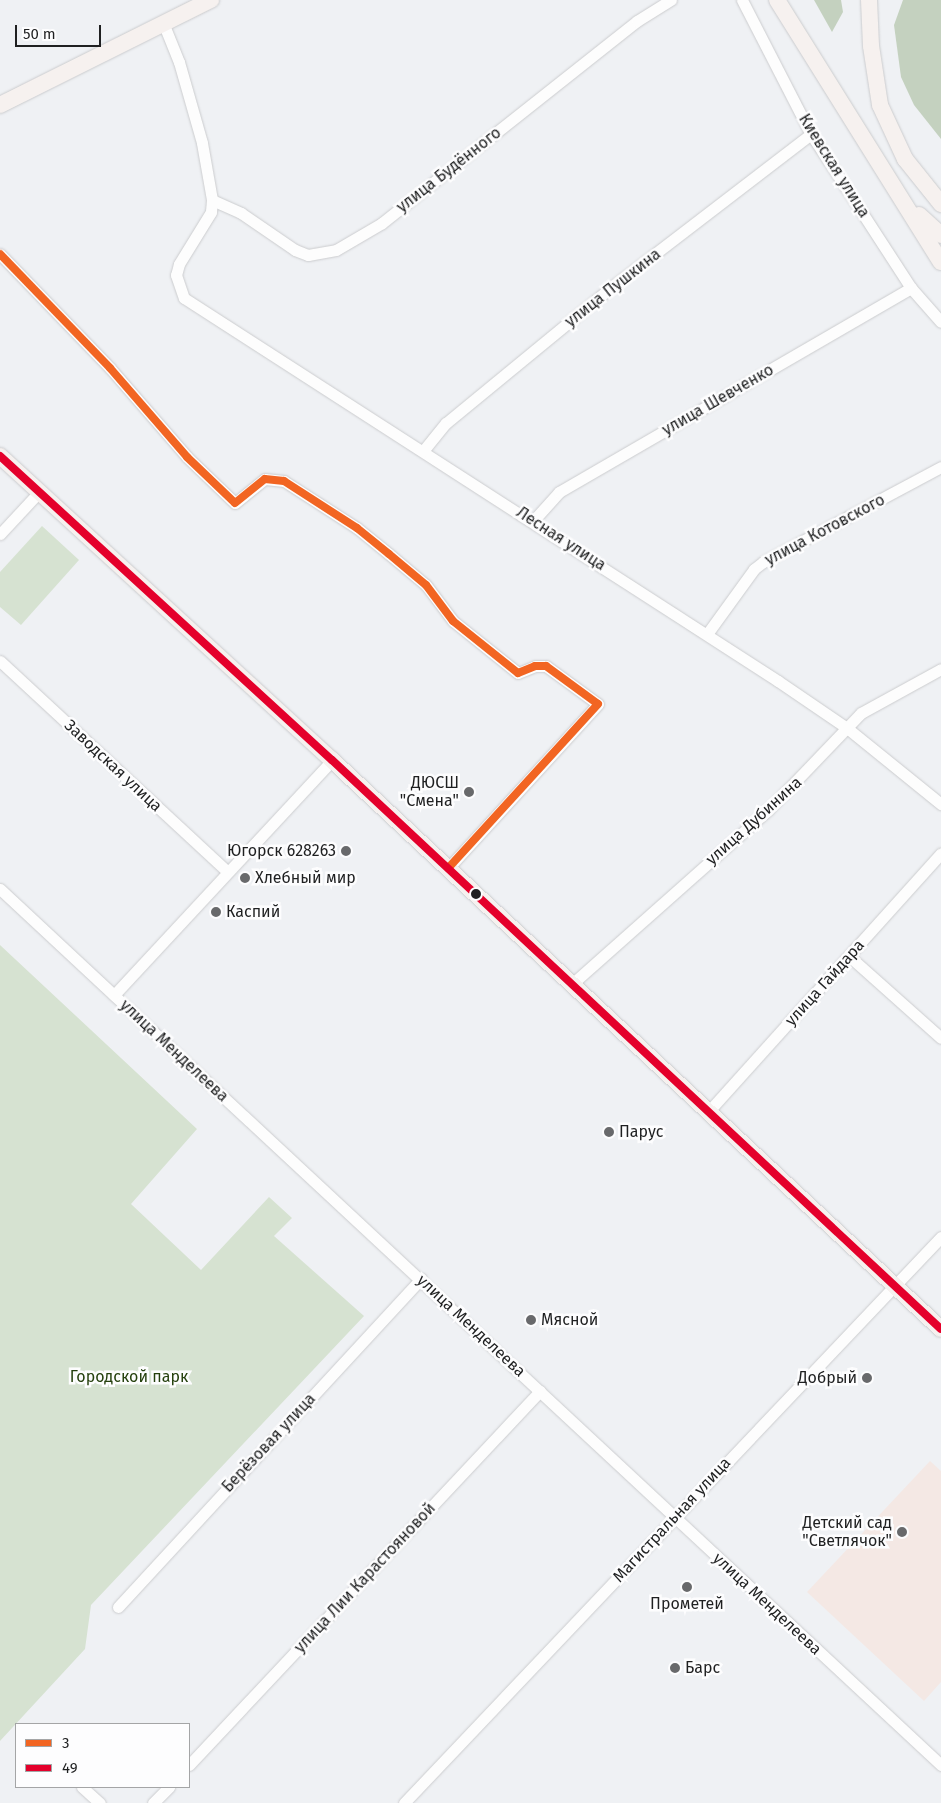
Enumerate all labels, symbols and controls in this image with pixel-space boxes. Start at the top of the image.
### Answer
scale bar [18,15,104,47]
text: 50 m [23,25,56,43]
street label: Киевская улица [794,111,874,221]
street label: улица Будённого [393,123,505,217]
street label: улица Пушкина [561,245,665,331]
street label: улица Шевченко [659,360,777,440]
street label: улица Котовского [762,490,888,570]
street label: Лесная улица [513,503,609,575]
street label: Заводская улица [60,716,166,816]
place label: ДЮСШ "Смена" [400,773,459,811]
street label: улица Дубинина [702,773,806,869]
marker: ДЮСШ "Смена" [463,786,475,798]
place label: Югорск 628263 [227,841,336,861]
marker: Югорск 628263 [340,845,352,857]
place label: Хлебный мир [255,868,356,888]
marker: Хлебный мир [239,872,251,884]
unlabelled marker [471,889,481,899]
place label: Каспий [226,902,280,922]
marker: Каспий [210,906,222,918]
street label: улица Гайдара [781,936,869,1030]
street label: улица Менделеева [116,996,232,1106]
place label: Парус [619,1122,663,1142]
marker: Парус [603,1126,615,1138]
street label: улица Менделеева [413,1271,529,1381]
place label: Мясной [541,1310,598,1330]
marker: Мясной [525,1314,537,1326]
park label: Городской парк [70,1367,188,1387]
place label: Добрый [798,1368,857,1388]
marker: Добрый [861,1372,873,1384]
street label: Берёзовая улица [218,1390,320,1496]
street label: Магистральная улица [609,1454,735,1586]
street label: улица Лии Карастояновой [290,1499,440,1657]
place label: Детский сад "Светлячок" [802,1513,892,1551]
marker: Детский сад "Светлячок" [896,1526,908,1538]
street label: улица Менделеева [709,1549,825,1659]
marker: Прометей [681,1581,693,1593]
place label: Прометей [650,1594,724,1614]
place label: Барс [685,1658,720,1678]
marker: Барс [669,1662,681,1674]
legend [15,1723,190,1788]
text: 3 [62,1734,70,1752]
text: 49 [62,1759,78,1777]

